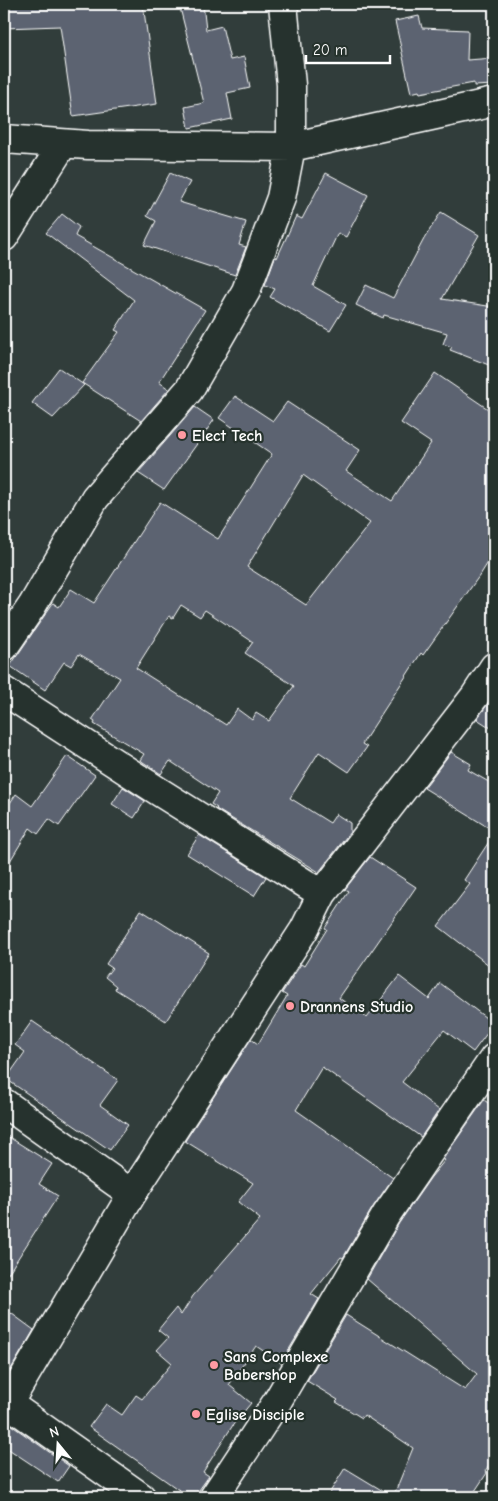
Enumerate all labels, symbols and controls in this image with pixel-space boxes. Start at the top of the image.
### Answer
scale bar [306,32,389,64]
text: 20 m [313,41,347,59]
place label: Elect Tech [192,427,263,445]
marker: Elect Tech [176,429,188,441]
place label: Drannens Studio [300,998,413,1016]
marker: Drannens Studio [284,1000,296,1012]
place label: Sans Complexe Babershop [224,1348,328,1384]
marker: Sans Complexe Babershop [208,1359,220,1371]
place label: Eglise Disciple [206,1406,304,1424]
marker: Eglise Disciple [190,1408,202,1420]
north arrow [32,1418,82,1468]
text: N [47,1423,61,1442]

